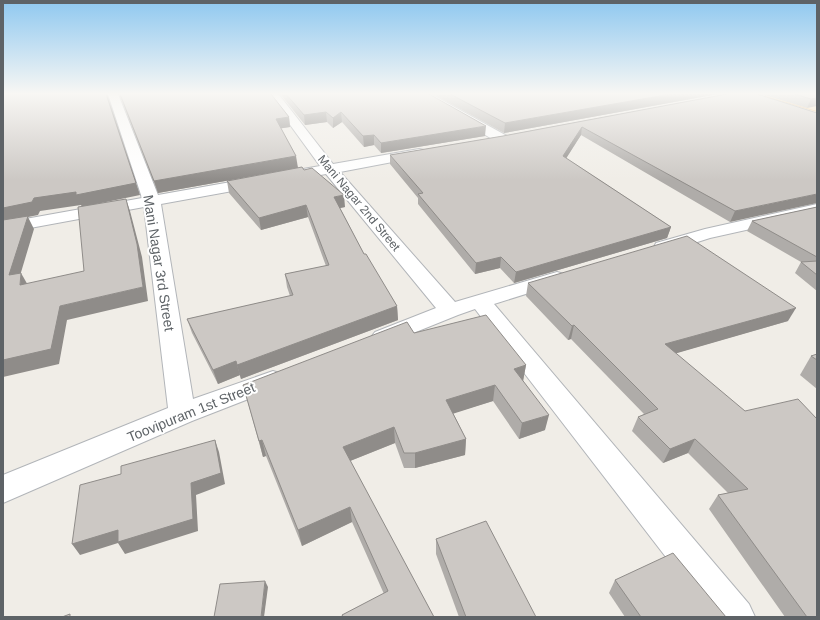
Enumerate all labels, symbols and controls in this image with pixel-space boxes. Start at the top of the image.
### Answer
street label: Mani Nagar 2nd Street [315,152,404,254]
street label: Mani Nagar 3rd Street [140,194,178,332]
street label: Toovipuram 1st Street [125,379,257,445]

